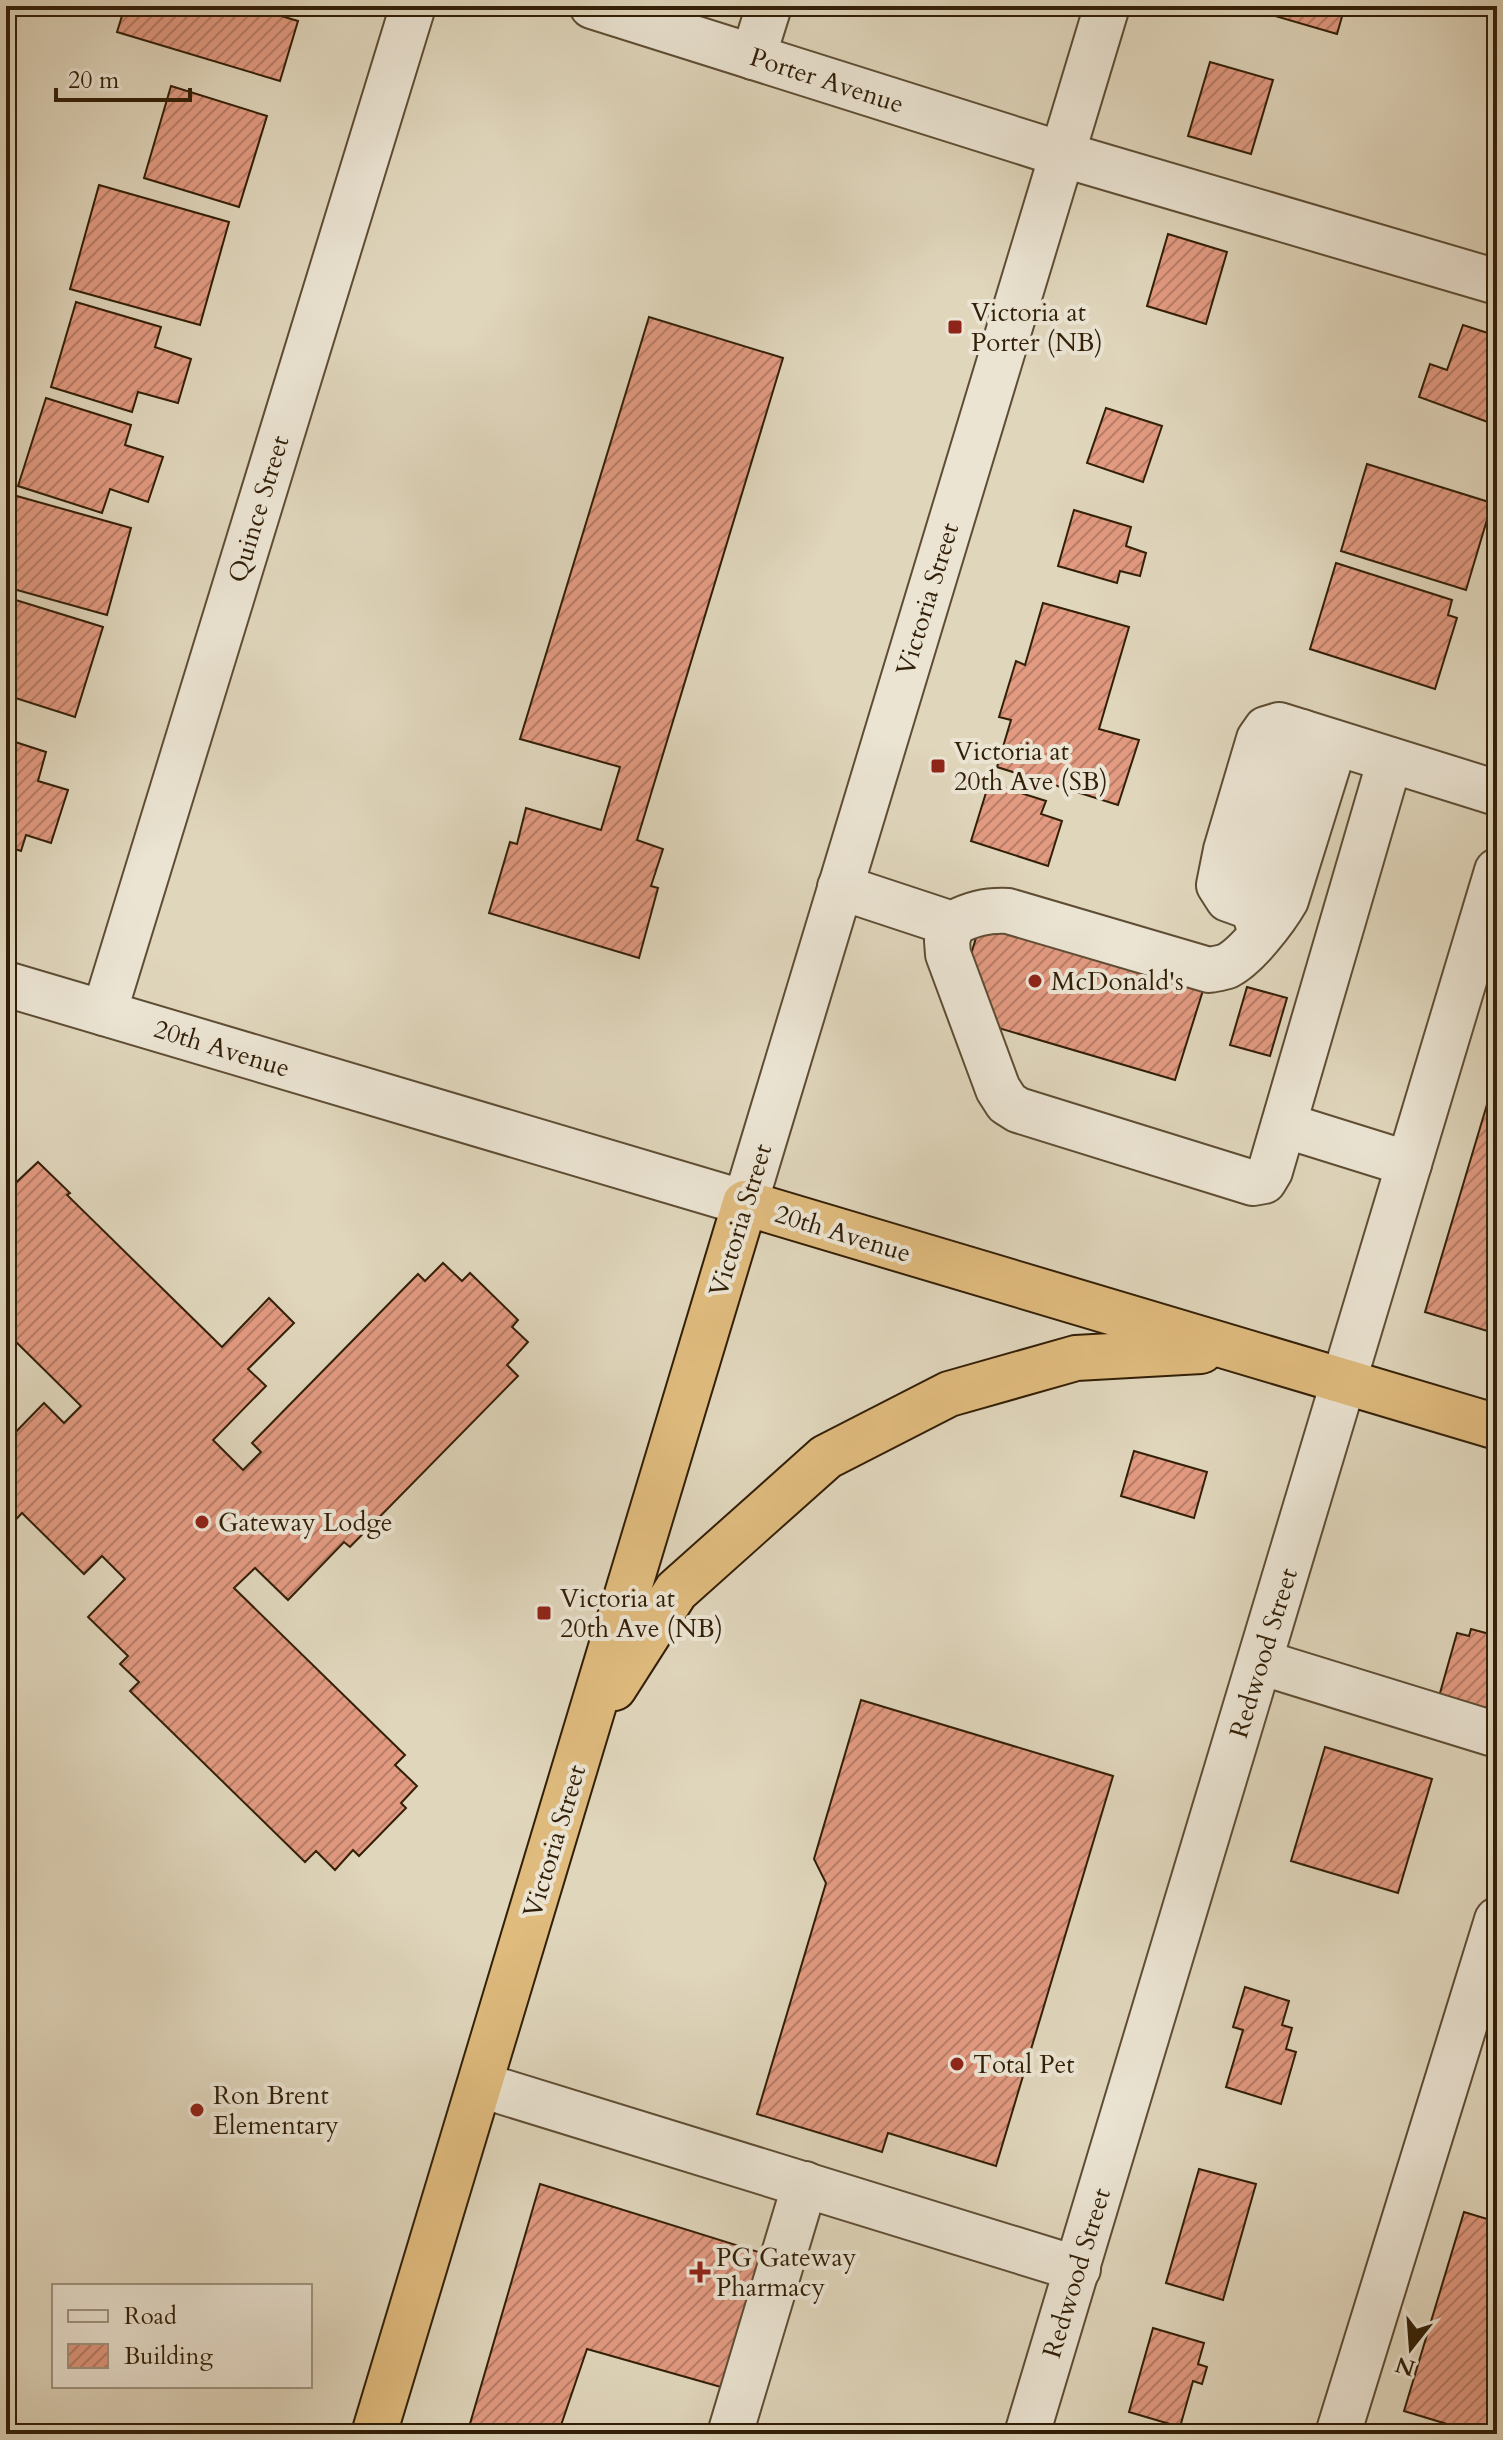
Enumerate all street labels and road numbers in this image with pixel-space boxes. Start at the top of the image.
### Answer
street label: Porter Avenue [745,39,908,122]
street label: Quince Street [220,431,297,587]
street label: Victoria Street [888,518,967,680]
street label: 20th Avenue [150,1011,294,1086]
street label: Victoria Street [701,1139,780,1301]
street label: 20th Avenue [771,1196,915,1271]
street label: Redwood Street [1221,1564,1306,1742]
street label: Victoria Street [515,1760,594,1922]
street label: Redwood Street [1034,2184,1119,2362]

